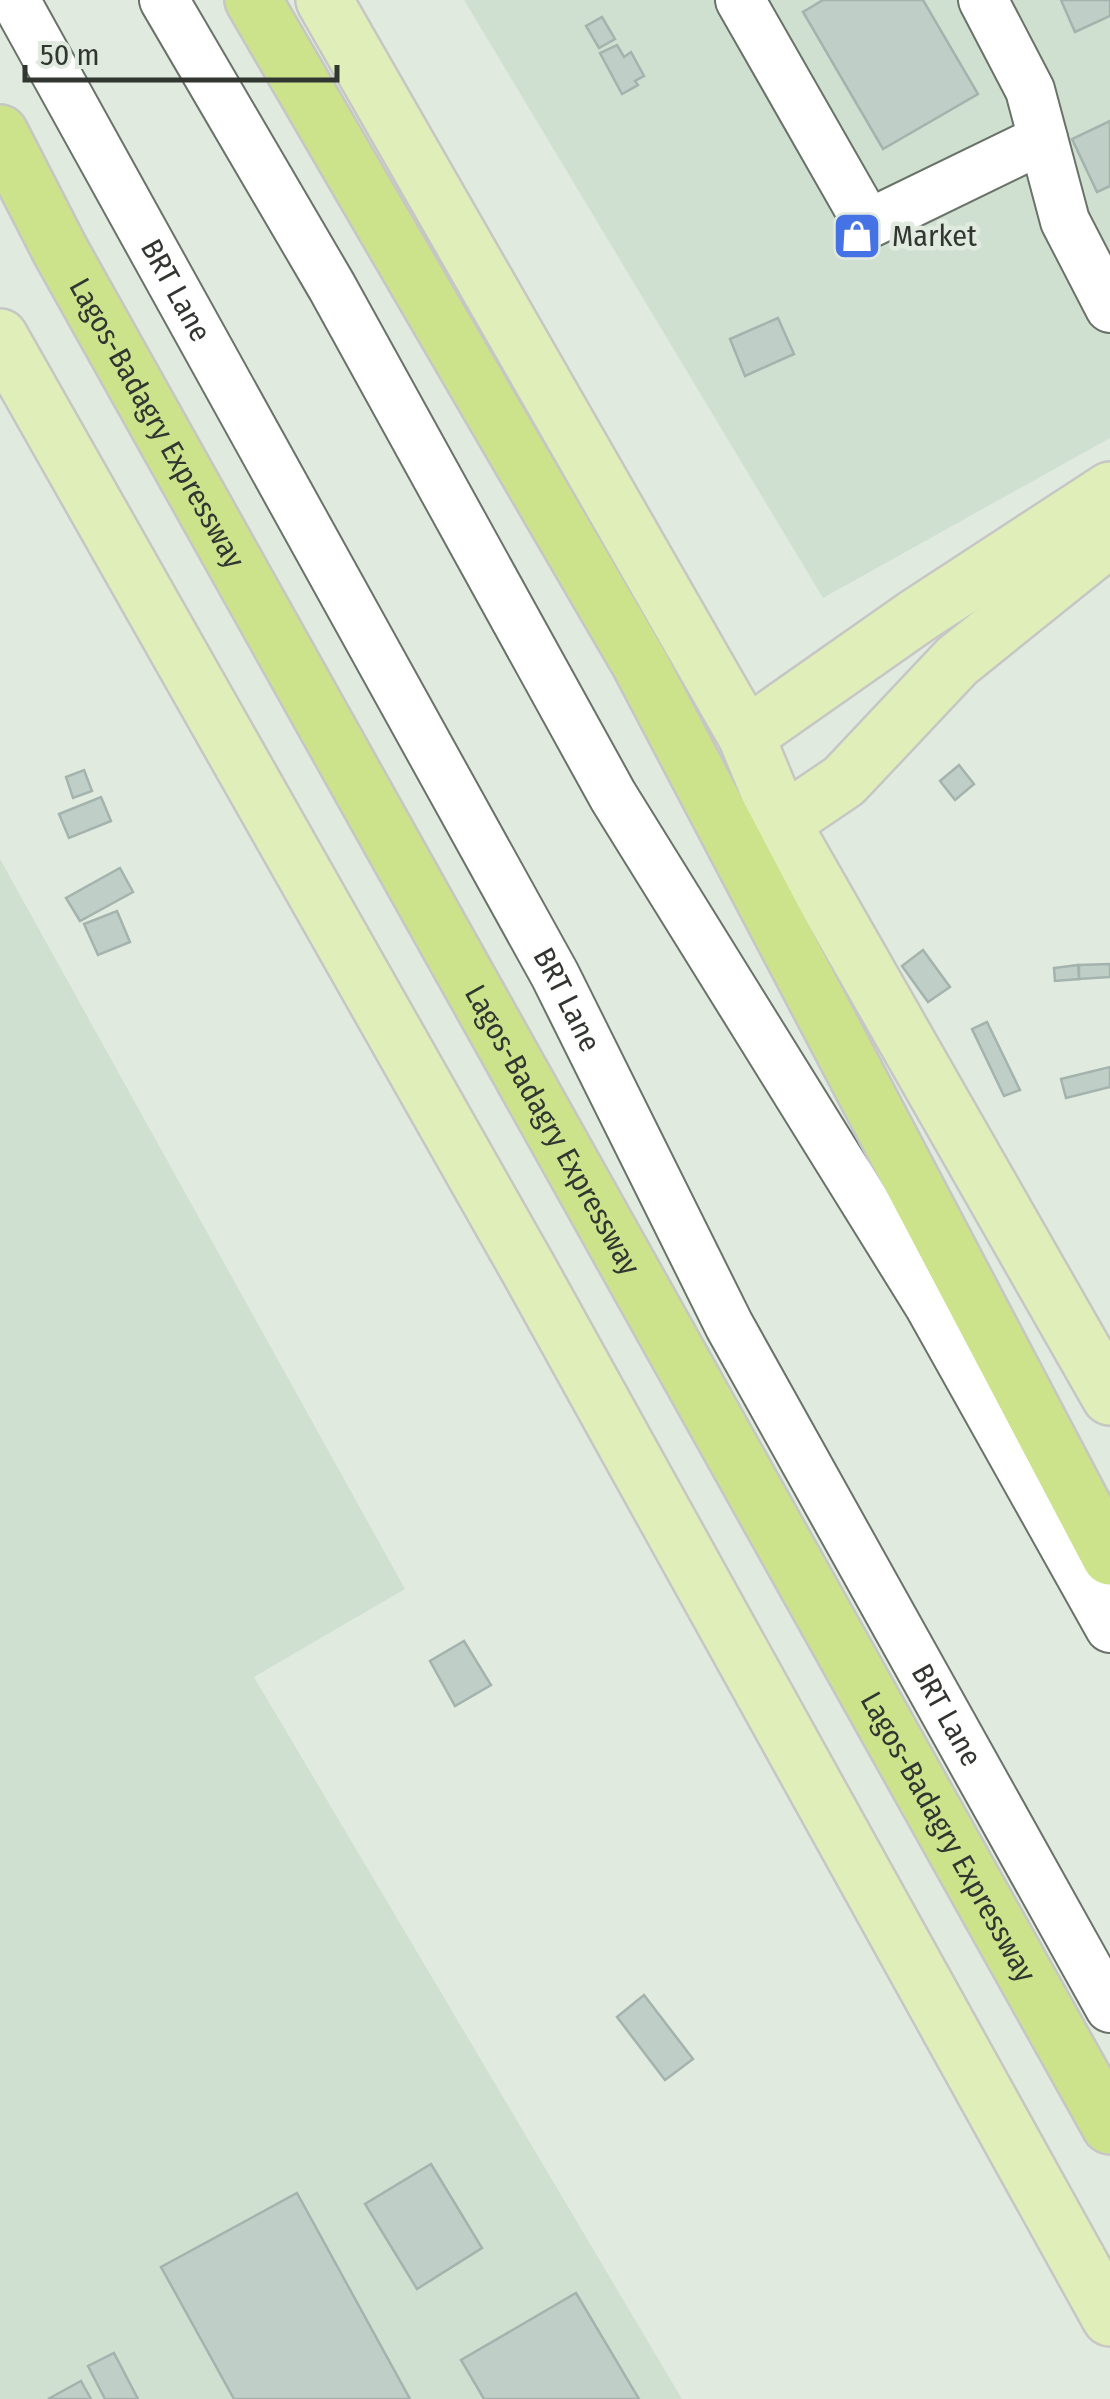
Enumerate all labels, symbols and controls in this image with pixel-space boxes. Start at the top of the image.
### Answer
scale bar [25,20,338,82]
text: 50 m [40,37,100,73]
shop icon: Market [831,210,883,262]
place label: Market [892,218,977,254]
street label: BRT Lane [133,233,219,348]
street label: Lagos-Badagry Expressway [61,272,253,575]
street label: BRT Lane [526,941,608,1058]
street label: Lagos-Badagry Expressway [457,979,648,1282]
street label: BRT Lane [904,1658,989,1772]
street label: Lagos-Badagry Expressway [853,1685,1044,1989]

